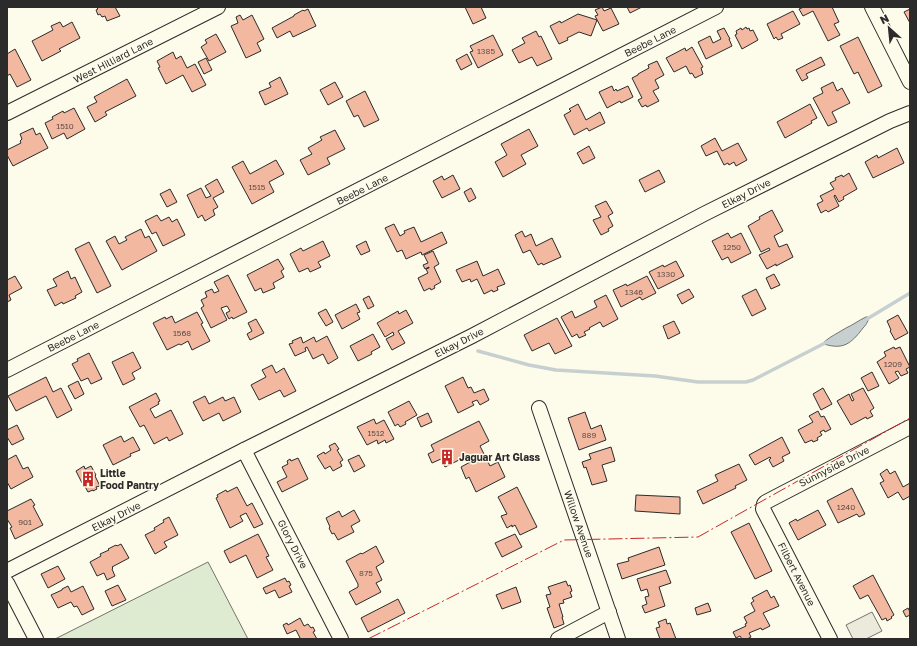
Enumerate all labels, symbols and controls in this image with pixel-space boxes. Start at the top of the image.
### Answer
north arrow [869,8,909,48]
text: N [878,11,891,26]
street label: Beebe Lane [622,23,678,59]
street label: West Hilliard Lane [71,35,155,85]
house number: 1385 [477,46,495,56]
house number: 1510 [56,121,74,131]
street label: Beebe Lane [334,171,390,207]
street label: Elkay Drive [720,175,773,210]
house number: 1515 [248,182,266,192]
house number: 1250 [723,242,741,252]
house number: 1330 [657,269,675,279]
house number: 1346 [625,287,643,297]
street label: Beebe Lane [45,318,101,354]
street label: Elkay Drive [433,324,486,359]
house number: 1568 [173,328,191,338]
house number: 1209 [884,359,902,369]
house number: 1512 [367,428,385,438]
house number: 889 [582,430,596,440]
street label: Sunnyside Drive [797,443,871,489]
building icon: Jaguar Art Glass [438,448,456,466]
place label: Jaguar Art Glass [459,451,541,463]
place label: Little Food Pantry [100,467,159,491]
building icon: Little Food Pantry [79,470,97,488]
street label: Willow Avenue [562,489,596,559]
street label: Elkay Drive [90,498,143,533]
house number: 1240 [837,502,855,512]
house number: 901 [18,517,32,527]
street label: Glory Drive [276,518,311,571]
street label: Filbert Avenue [776,540,818,608]
house number: 875 [359,568,373,578]

